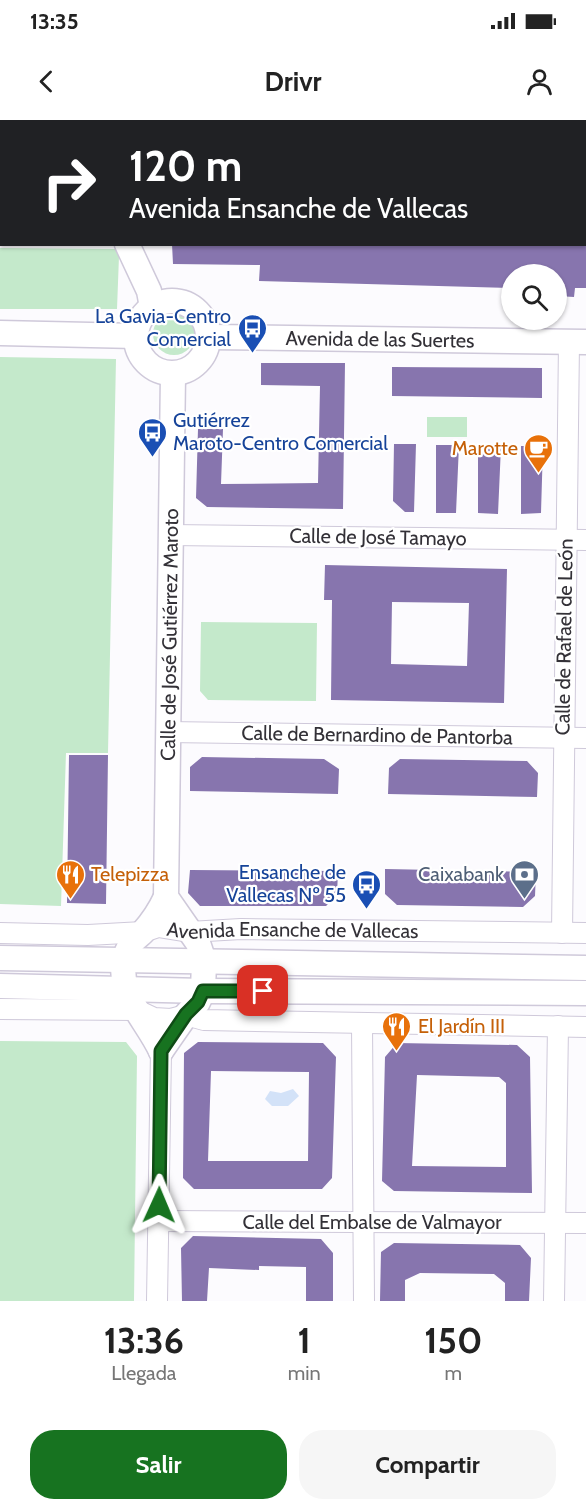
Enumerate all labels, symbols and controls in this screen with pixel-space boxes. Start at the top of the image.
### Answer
text: 13:35 [30,8,79,35]
icon: back [30,65,63,98]
text: Drivr [265,65,321,98]
icon: person [523,65,556,98]
text: 120 m [129,140,242,192]
icon: right [30,144,108,222]
text: Avenida Ensanche de Vallecas [129,192,468,225]
map controls [501,264,567,330]
button: search [501,264,567,330]
place label: La Gavia-Centro Comercial [95,304,231,351]
bus stop icon: La Gavia-Centro Comercial [236,312,268,354]
street label: Avenida de las Suertes [285,326,475,353]
place label: Gutiérrez Maroto-Centro Comercial [173,408,388,455]
bus stop icon: Gutiérrez Maroto-Centro Comercial [136,416,168,458]
cafe icon: Marotte [523,432,555,474]
place label: Marotte [452,436,518,460]
street label: Calle de José Gutiérrez Maroto [156,508,183,761]
street label: Calle de José Tamayo [289,523,467,551]
street label: Calle de Rafael de León [550,538,578,736]
street label: Calle de Bernardino de Pantorba [241,721,513,749]
restaurant icon: Telepizza [54,858,86,900]
bank icon: Caixabank [509,858,541,900]
place label: Ensanche de Vallecas Nº 55 [226,860,346,907]
place label: Telepizza [91,862,169,886]
place label: Caixabank [418,862,504,886]
bus stop icon: Ensanche de Vallecas Nº 55 [351,868,383,910]
street label: Avenida Ensanche de Vallecas [165,917,418,944]
pin [237,965,288,1016]
icon: arrive [246,974,279,1007]
restaurant icon: El Jardín III [381,1010,413,1052]
place label: El Jardín III [418,1014,505,1038]
position arrow [127,1173,191,1237]
street label: Calle del Embalse de Valmayor [243,1210,502,1234]
text: 13:36 [104,1318,184,1362]
text: 1 [297,1318,311,1362]
text: 150 [424,1318,482,1362]
text: Llegada [111,1361,176,1385]
text: min [288,1361,321,1385]
text: m [445,1361,462,1385]
button: Salir [30,1430,287,1499]
button: Compartir [299,1430,556,1499]

